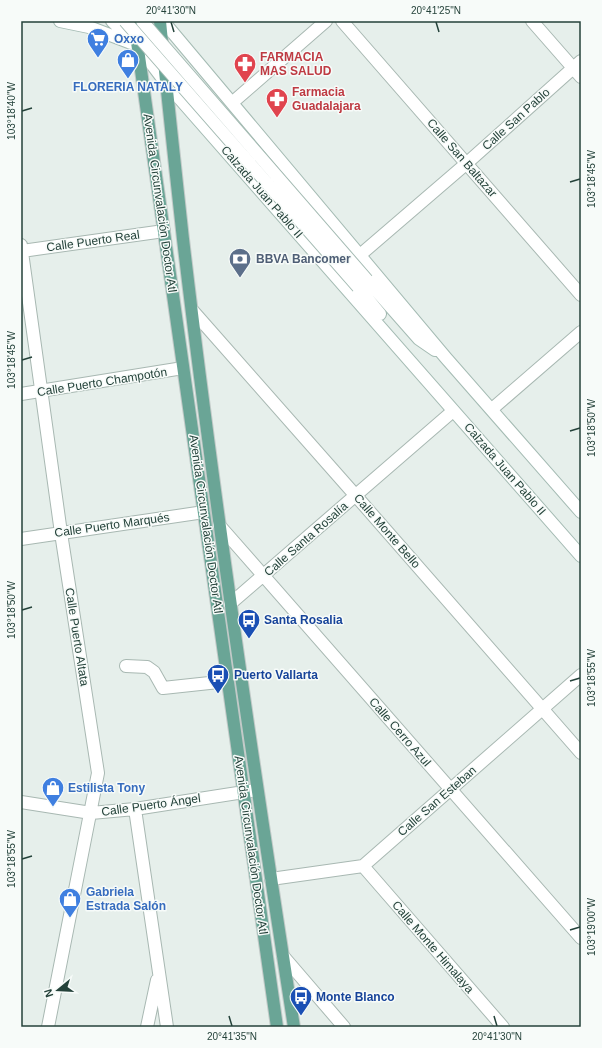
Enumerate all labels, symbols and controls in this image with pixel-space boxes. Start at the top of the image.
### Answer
text: 20°41'30"N [146,5,196,16]
text: 20°41'25"N [411,5,461,16]
supermarket icon: Oxxo [85,26,111,59]
place label: Oxxo [114,32,144,46]
shop icon: FLORERIA NATALY [115,47,141,80]
place label: FARMACIA MAS SALUD [260,50,332,78]
pharmacy icon: FARMACIA MAS SALUD [232,51,258,84]
place label: FLORERIA NATALY [73,80,183,94]
text: 103°18'40"W [6,82,17,140]
place label: Farmacia Guadalajara [292,85,361,113]
street label: Calle San Pablo [479,85,553,153]
pharmacy icon: Farmacia Guadalajara [264,86,290,119]
street label: Avenida Circunvalación Doctor Atl [141,113,179,293]
street label: Calle San Baltazar [424,116,500,200]
street label: Calzada Juan Pablo II [218,143,306,241]
text: 103°18'45"W [586,150,597,208]
street label: Calle Puerto Real [45,228,141,254]
bank icon: BBVA Bancomer [227,246,253,279]
place label: BBVA Bancomer [256,252,351,266]
text: 103°18'45"W [6,331,17,389]
street label: Calle Puerto Champotón [36,365,168,399]
text: 103°18'50"W [586,399,597,457]
street label: Calzada Juan Pablo II [461,420,549,518]
street label: Avenida Circunvalación Doctor Atl [187,434,225,614]
street label: Calle Monte Bello [351,491,423,571]
street label: Calle Santa Rosalía [261,499,351,579]
street label: Calle Puerto Marqués [54,510,170,540]
text: 103°18'50"W [6,581,17,639]
street label: Calle Puerto Altata [62,587,92,687]
bus stop icon: Santa Rosalia [236,607,262,640]
place label: Santa Rosalia [264,613,343,627]
text: 103°18'55"W [586,649,597,707]
bus stop icon: Puerto Vallarta [205,662,231,695]
place label: Puerto Vallarta [234,668,318,682]
street label: Calle Cerro Azul [366,695,434,769]
street label: Avenida Circunvalación Doctor Atl [232,755,270,935]
street label: Calle San Esteban [395,763,479,839]
shop icon: Estilista Tony [40,775,66,808]
place label: Estilista Tony [68,781,145,795]
street label: Calle Puerto Ángel [100,790,202,819]
text: 103°18'55"W [6,830,17,888]
place label: Gabriela Estrada Salón [86,885,166,913]
shop icon: Gabriela Estrada Salón [57,886,83,919]
street label: Calle Monte Himalaya [389,898,477,996]
text: 103°19'00"W [586,898,597,956]
north arrow [38,970,78,1010]
bus stop icon: Monte Blanco [288,984,314,1017]
text: N [42,987,55,999]
place label: Monte Blanco [316,990,395,1004]
text: 20°41'35"N [207,1031,257,1042]
text: 20°41'30"N [472,1031,522,1042]

